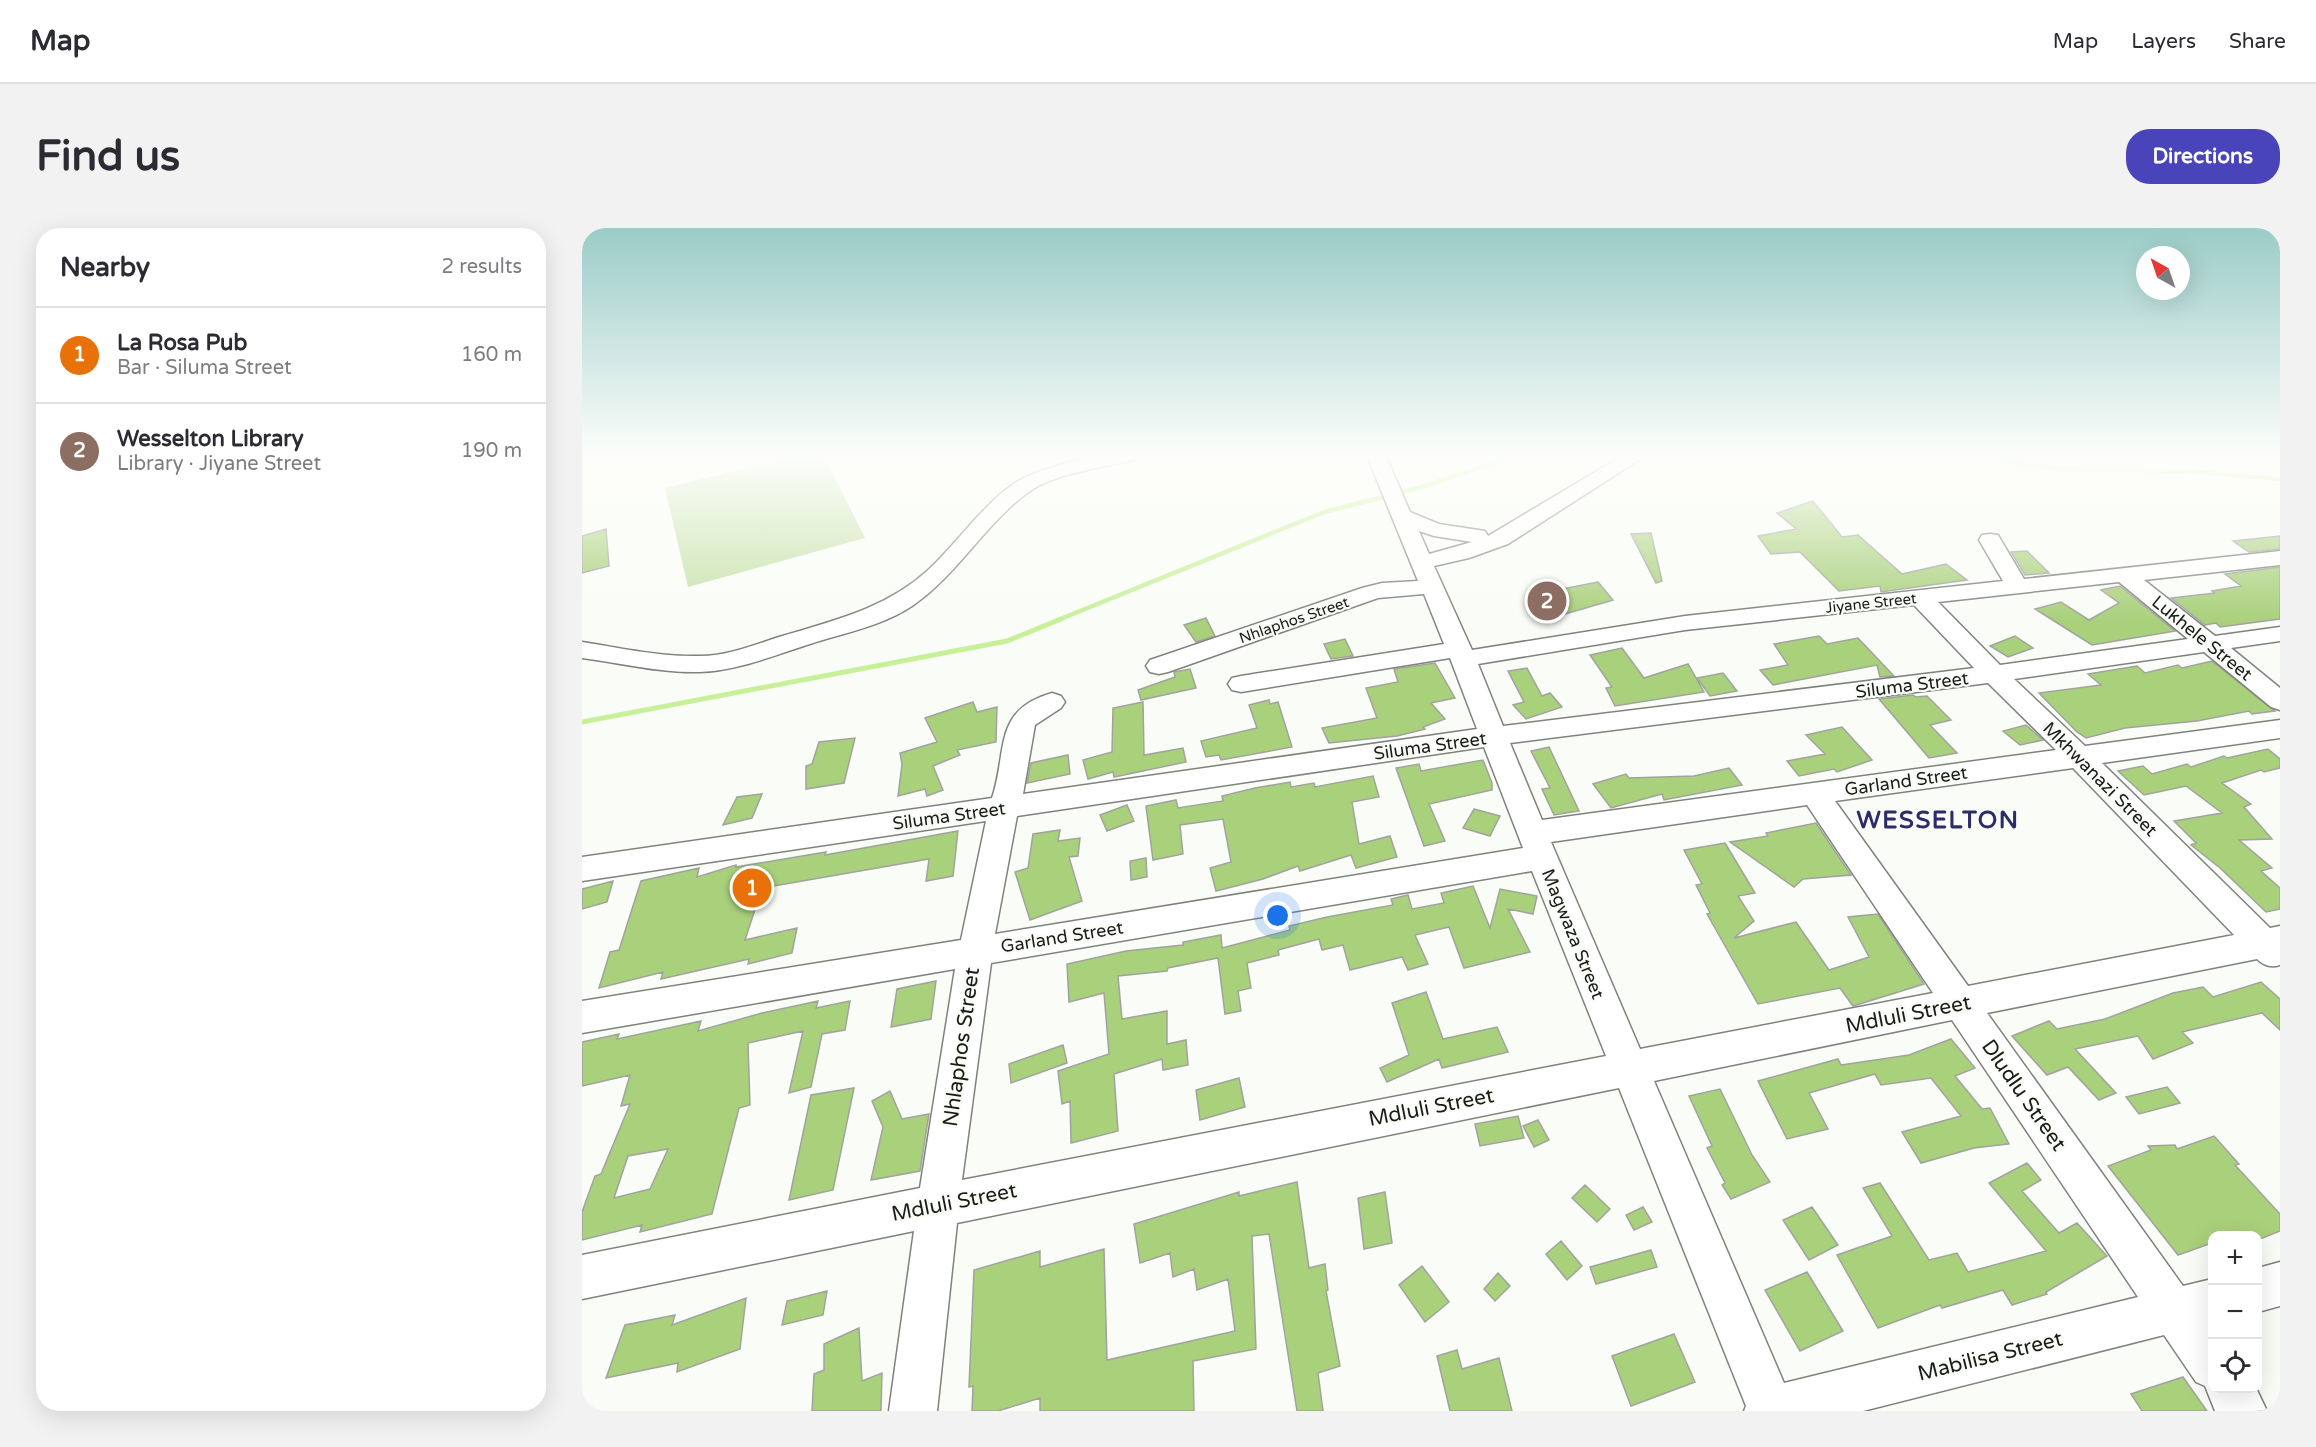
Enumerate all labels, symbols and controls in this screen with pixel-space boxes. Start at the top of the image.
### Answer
text: Map [30,24,90,58]
text: Map [2053,29,2098,54]
text: Layers [2131,29,2196,54]
text: Share [2229,29,2286,54]
button: Directions [2126,129,2280,184]
text: Find us [36,131,180,182]
north arrow [2136,246,2190,300]
text: Nearby [60,252,150,283]
text: 2 results [442,255,522,279]
text: La Rosa Pub [117,330,247,356]
text: 1 [73,343,86,367]
text: 160 m [461,343,522,367]
text: Bar · Siluma Street [117,356,292,380]
text: Wesselton Library [117,426,304,452]
text: 2 [73,439,86,463]
text: 190 m [461,439,522,463]
text: Library · Jiyane Street [117,452,321,476]
pin: 2 [1528,578,1566,623]
street label: Jiyane Street [1825,589,1918,617]
street label: Lukhele Street [2147,591,2257,685]
street label: Nhlaphos Street [1237,593,1351,647]
street label: Siluma Street [1854,667,1970,703]
street label: Mkhwanazi Street [2038,717,2162,841]
street label: Siluma Street [1372,727,1488,765]
street label: Garland Street [1843,761,1969,800]
street label: Siluma Street [891,797,1007,835]
district label: WESSELTON [1857,806,2019,835]
pin: 1 [732,866,772,910]
street label: Magwaza Street [1537,866,1609,1002]
your location [1263,901,1292,930]
street label: Garland Street [999,916,1125,958]
street label: Nhlaphos Street [938,966,985,1128]
street label: Mdluli Street [1843,990,1973,1039]
street label: Dludlu Street [1976,1035,2071,1156]
street label: Mdluli Street [1366,1083,1496,1132]
street label: Mdluli Street [889,1178,1019,1227]
map controls [2208,1231,2262,1393]
button: + [2208,1231,2262,1285]
button: − [2208,1285,2262,1339]
street label: Mabilisa Street [1915,1326,2065,1387]
button: locate [2208,1339,2262,1393]

